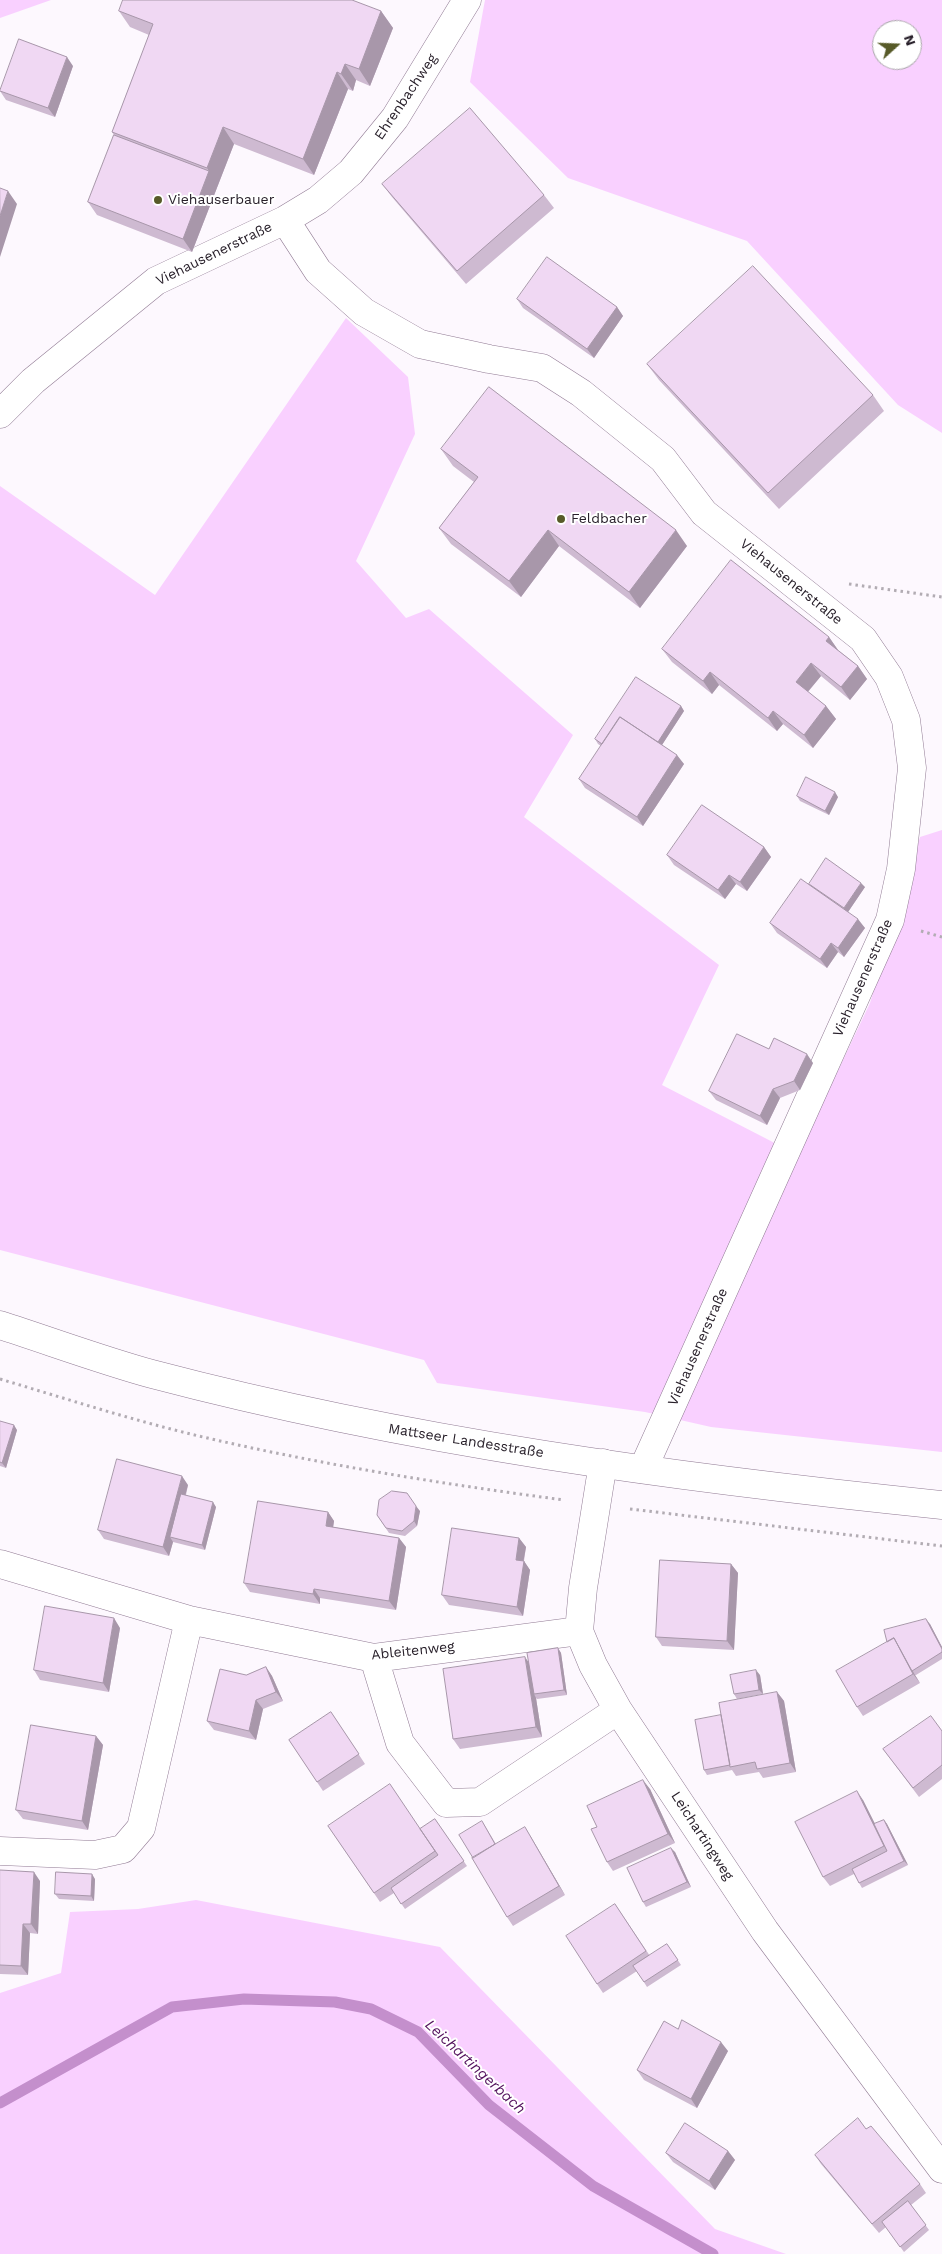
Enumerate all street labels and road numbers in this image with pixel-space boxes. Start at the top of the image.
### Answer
street label: Ehrenbachweg [371,51,441,143]
street label: Viehausenerstraße [153,219,275,289]
street label: Viehausenerstraße [736,535,846,629]
street label: Viehausenerstraße [829,917,897,1039]
street label: Viehausenerstraße [664,1286,732,1408]
street label: Mattseer Landesstraße [387,1420,545,1462]
street label: Ableitenweg [371,1638,455,1664]
street label: Leichartingweg [667,1789,737,1883]

